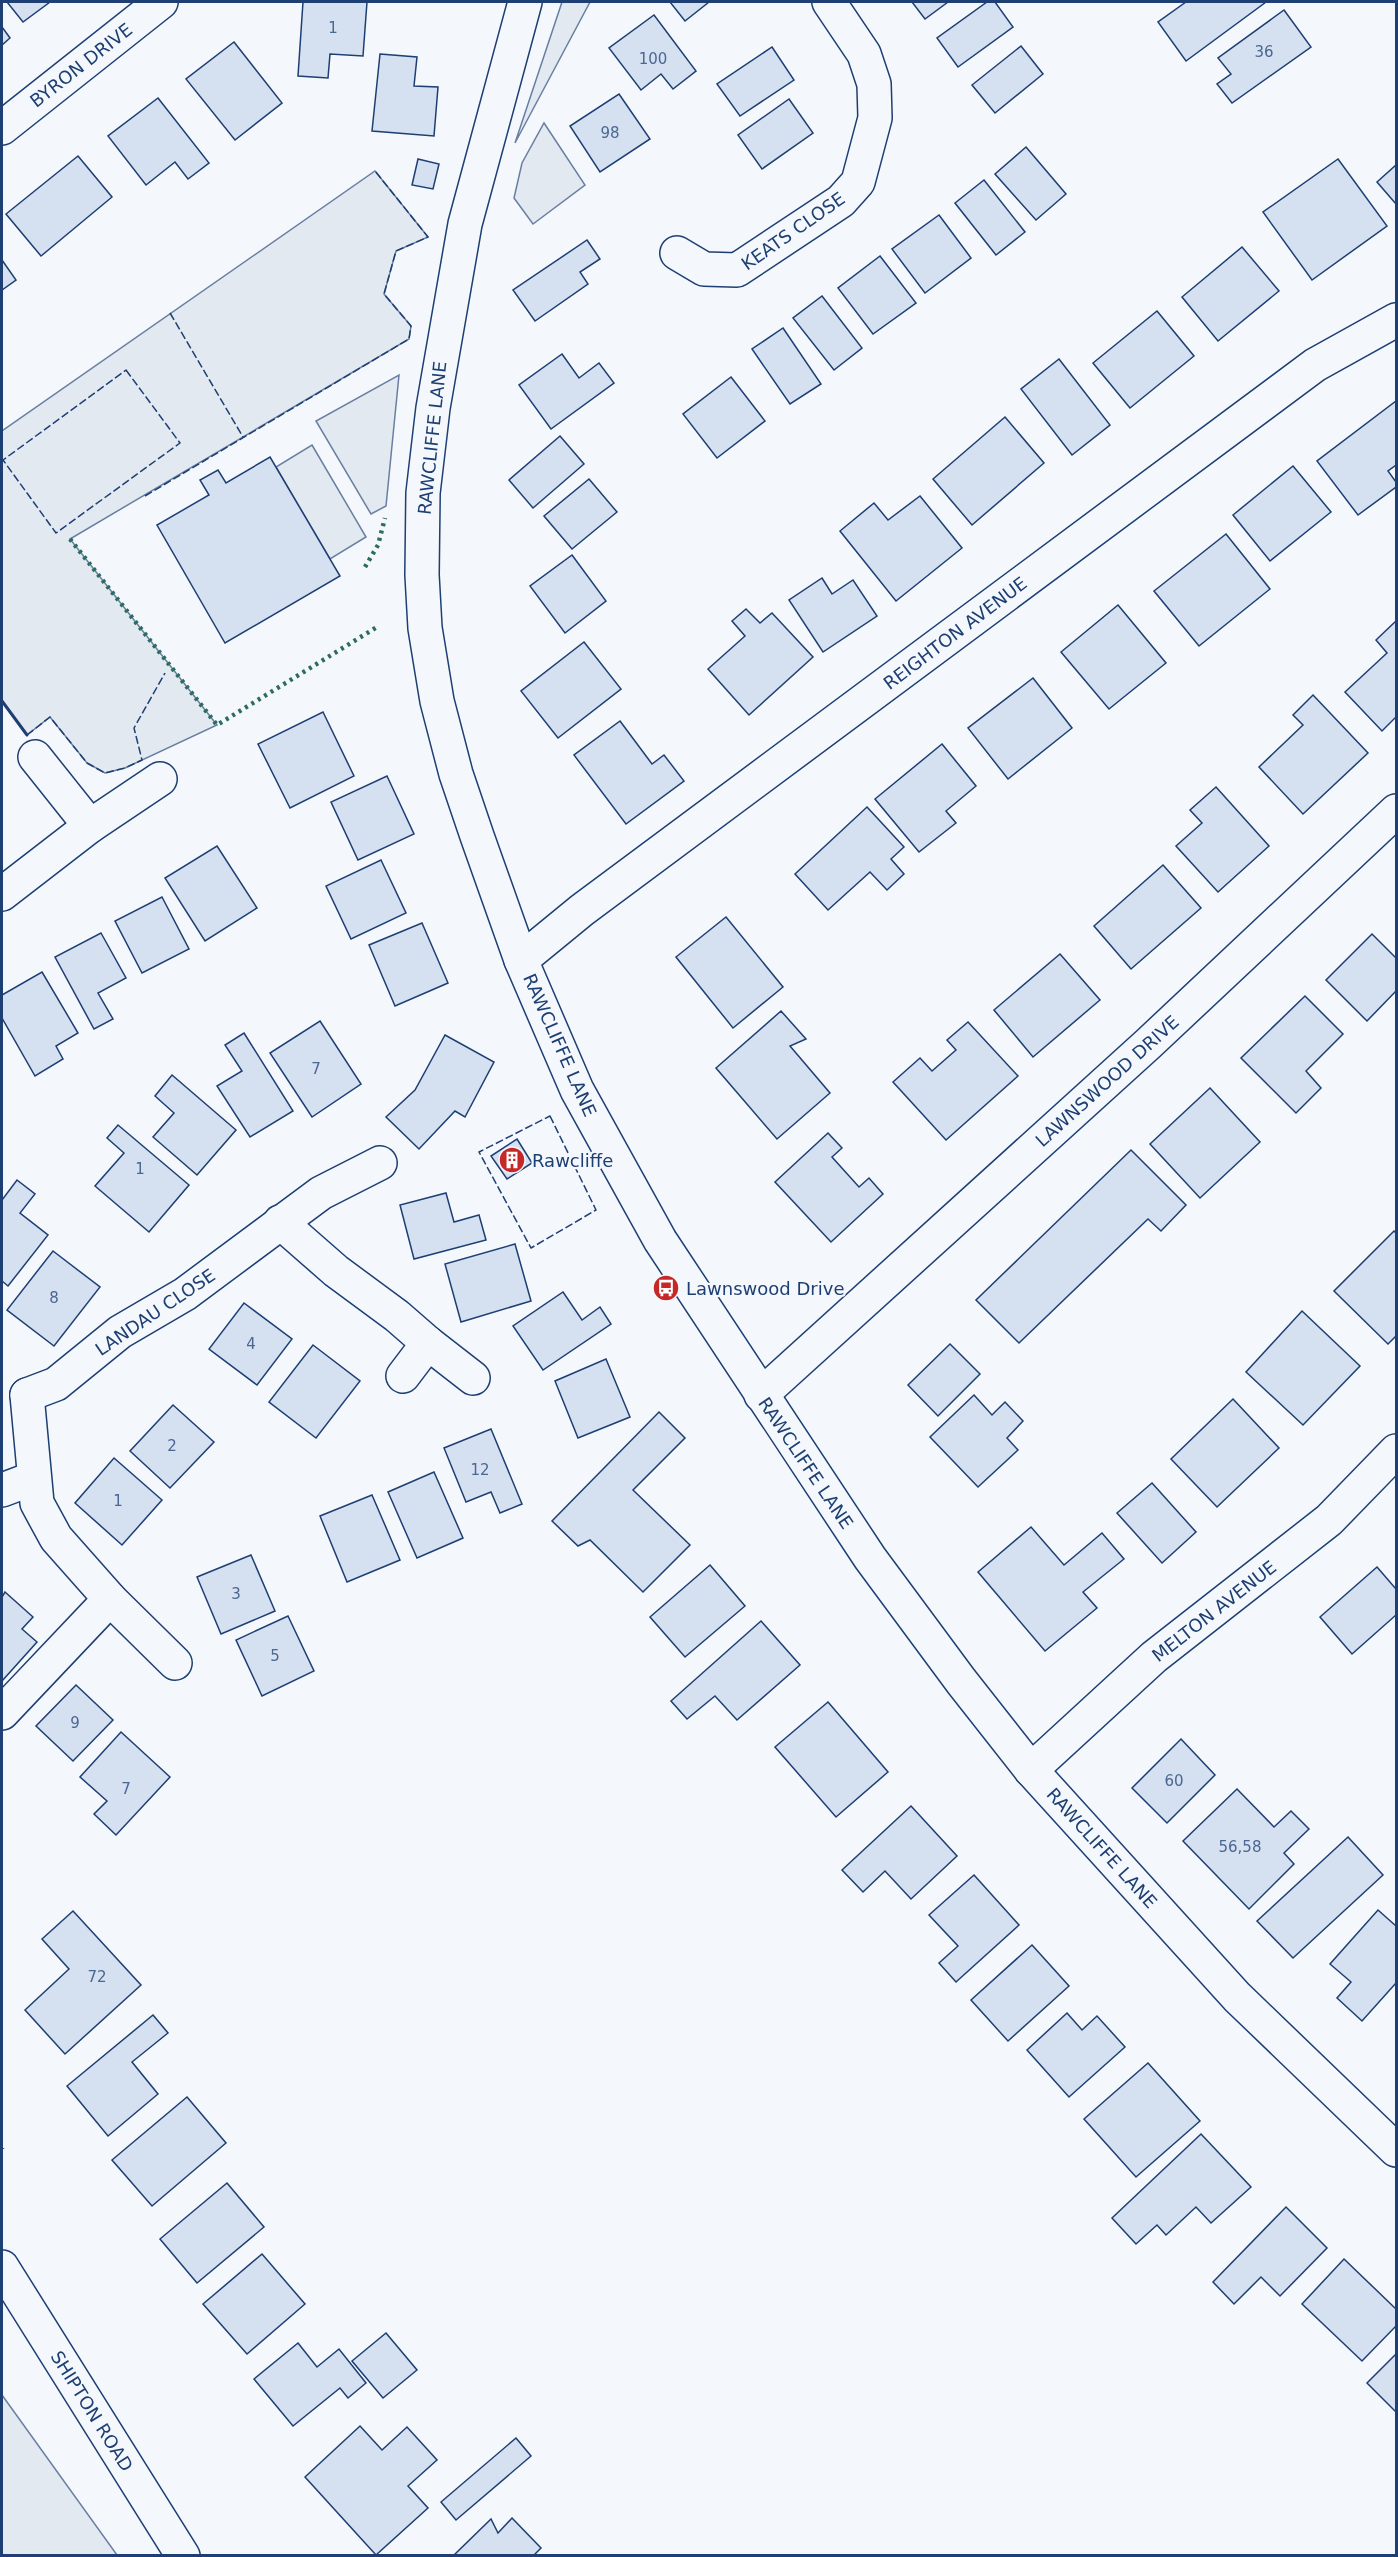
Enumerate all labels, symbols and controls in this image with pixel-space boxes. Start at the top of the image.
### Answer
street label: BYRON DRIVE [26,19,136,111]
house number: 1 [328,19,338,37]
house number: 36 [1254,43,1274,61]
house number: 100 [639,50,667,68]
house number: 98 [600,124,620,142]
street label: KEATS CLOSE [737,188,849,274]
street label: RAWCLIFFE LANE [413,360,451,516]
street label: REIGHTON AVENUE [879,572,1031,694]
street label: RAWCLIFFE LANE [519,970,601,1120]
street label: LAWNSWOOD DRIVE [1031,1011,1183,1151]
house number: 7 [311,1060,321,1078]
building icon: Rawcliffe [497,1145,527,1175]
place label: Rawcliffe [532,1150,613,1171]
house number: 1 [135,1160,145,1178]
street label: LANDAU CLOSE [91,1264,219,1360]
bus stop icon: Lawnswood Drive [651,1273,681,1303]
place label: Lawnswood Drive [686,1278,844,1299]
house number: 8 [49,1289,59,1307]
house number: 4 [246,1335,256,1353]
street label: RAWCLIFFE LANE [754,1393,858,1533]
house number: 2 [167,1437,177,1455]
house number: 12 [470,1461,490,1479]
house number: 1 [113,1492,123,1510]
street label: MELTON AVENUE [1148,1556,1280,1666]
house number: 3 [231,1585,241,1603]
house number: 5 [270,1647,280,1665]
house number: 9 [70,1714,80,1732]
house number: 60 [1164,1772,1184,1790]
house number: 7 [121,1780,131,1798]
street label: RAWCLIFFE LANE [1043,1784,1161,1912]
house number: 56,58 [1219,1838,1261,1856]
house number: 72 [87,1968,107,1986]
street label: SHIPTON ROAD [47,2347,137,2475]

